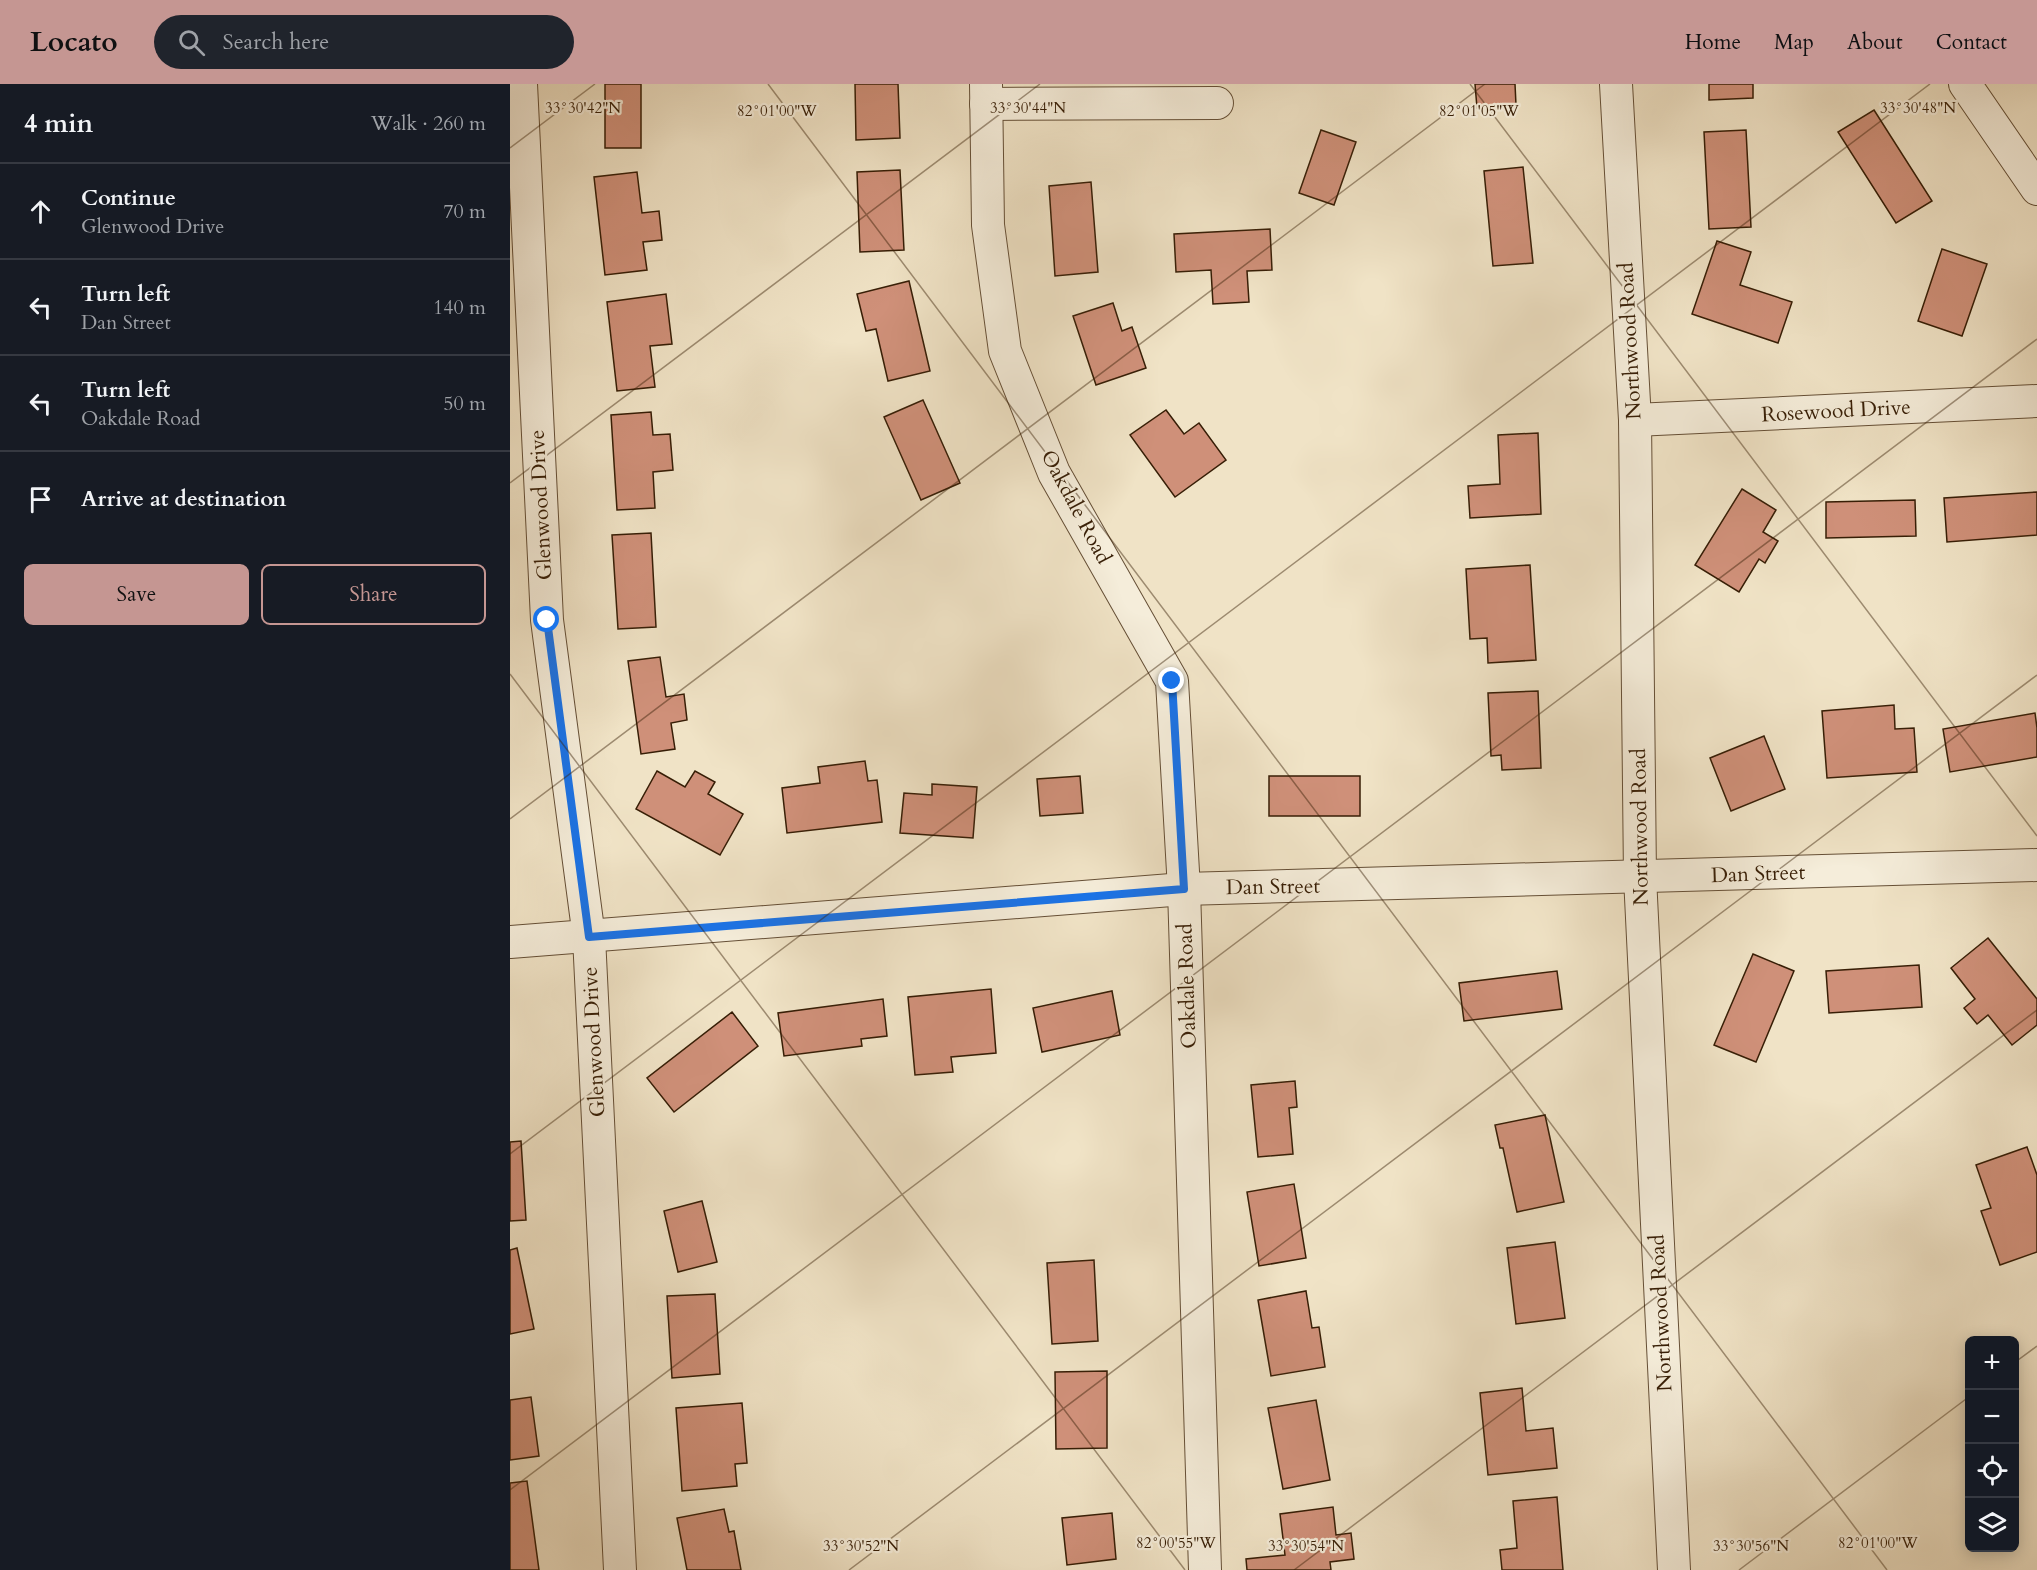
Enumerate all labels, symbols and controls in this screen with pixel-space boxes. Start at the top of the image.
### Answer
search box [154,15,574,69]
text: Locato [30,23,118,61]
icon: search [175,26,208,59]
text: Search here [223,27,329,57]
text: Home [1685,28,1741,57]
text: Map [1774,28,1814,57]
text: About [1847,28,1903,57]
text: Contact [1936,28,2007,57]
text: 33°30'42"N [545,98,621,118]
text: 33°30'44"N [990,98,1066,118]
text: 33°30'48"N [1880,98,1956,118]
text: 82°01'00"W [737,101,817,121]
text: 82°01'05"W [1439,101,1519,121]
text: 4 min [24,106,93,141]
text: Walk · 260 m [371,110,486,137]
text: Continue [81,183,176,213]
icon: ahead [24,195,57,228]
text: 70 m [443,198,486,225]
text: Glenwood Drive [81,213,224,240]
street label: Northwood Road [1611,262,1649,420]
text: Turn left [81,279,170,309]
icon: left [24,291,57,324]
text: 140 m [433,294,486,321]
text: Dan Street [81,309,171,336]
text: Turn left [81,375,170,405]
icon: left [24,387,57,420]
text: 50 m [443,390,486,417]
street label: Rosewood Drive [1761,393,1911,429]
text: Oakdale Road [81,405,200,432]
street label: Glenwood Drive [523,429,559,581]
street label: Oakdale Road [1034,445,1118,569]
icon: arrive [24,483,57,516]
text: Arrive at destination [81,484,286,514]
button: Save [24,564,249,625]
button: Share [261,564,486,625]
route start [533,606,559,632]
route end [1158,667,1184,693]
street label: Northwood Road [1624,748,1656,906]
street label: Dan Street [1710,858,1806,890]
street label: Dan Street [1226,872,1321,902]
street label: Oakdale Road [1170,923,1204,1049]
street label: Glenwood Drive [576,966,612,1118]
street label: Northwood Road [1642,1234,1680,1392]
map controls [1965,1336,2019,1552]
button: + [1965,1336,2019,1390]
button: − [1965,1390,2019,1444]
button: locate [1965,1444,2019,1498]
button: layers [1965,1498,2019,1552]
text: 82°00'55"W [1136,1533,1216,1553]
text: 82°01'00"W [1838,1533,1918,1553]
text: 33°30'52"N [823,1536,899,1556]
text: 33°30'54"N [1268,1536,1344,1556]
text: 33°30'56"N [1713,1536,1789,1556]

